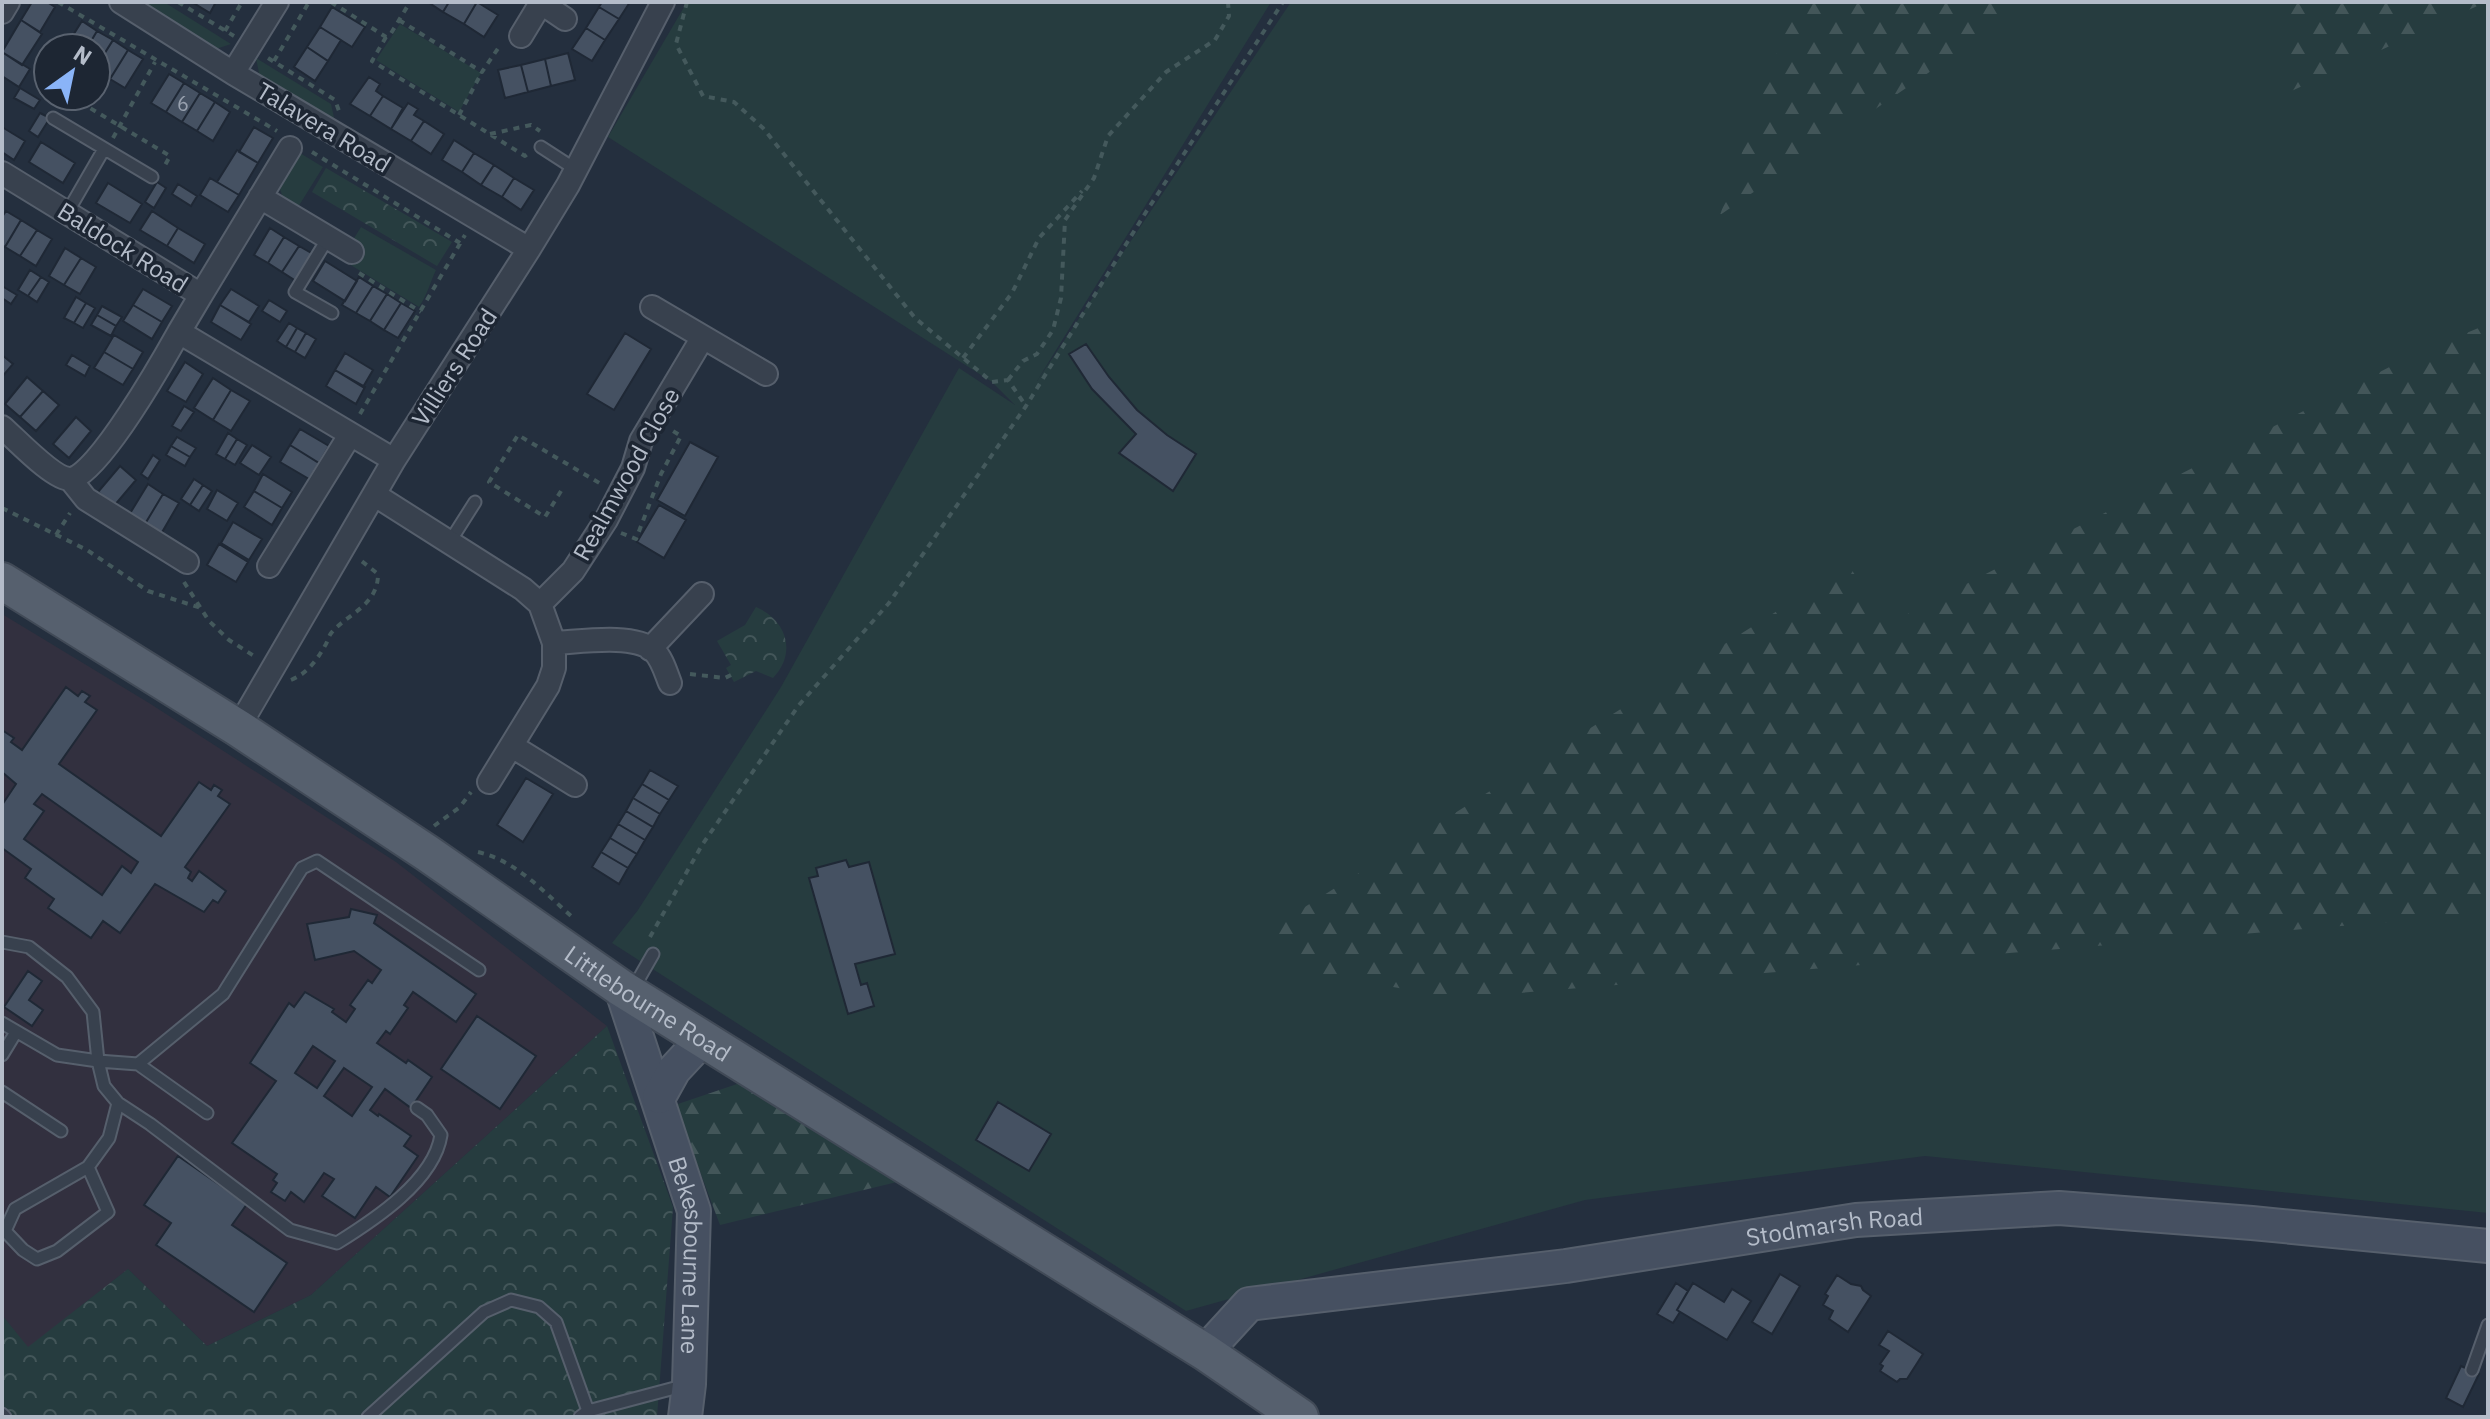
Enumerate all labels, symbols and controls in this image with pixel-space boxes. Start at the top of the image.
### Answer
north arrow [32,32,112,112]
text: N [69,38,98,71]
street label: Talavera Road [251,74,397,180]
house number: 6 [177,90,189,117]
street label: Baldock Road [52,194,194,300]
street label: Villiers Road [404,302,504,432]
street label: Realmwood Close [565,382,687,566]
street label: Littlebourne Road [559,938,737,1069]
street label: Bekesbourne Lane [661,1152,710,1355]
street label: Stodmarsh Road [1744,1200,1924,1253]

